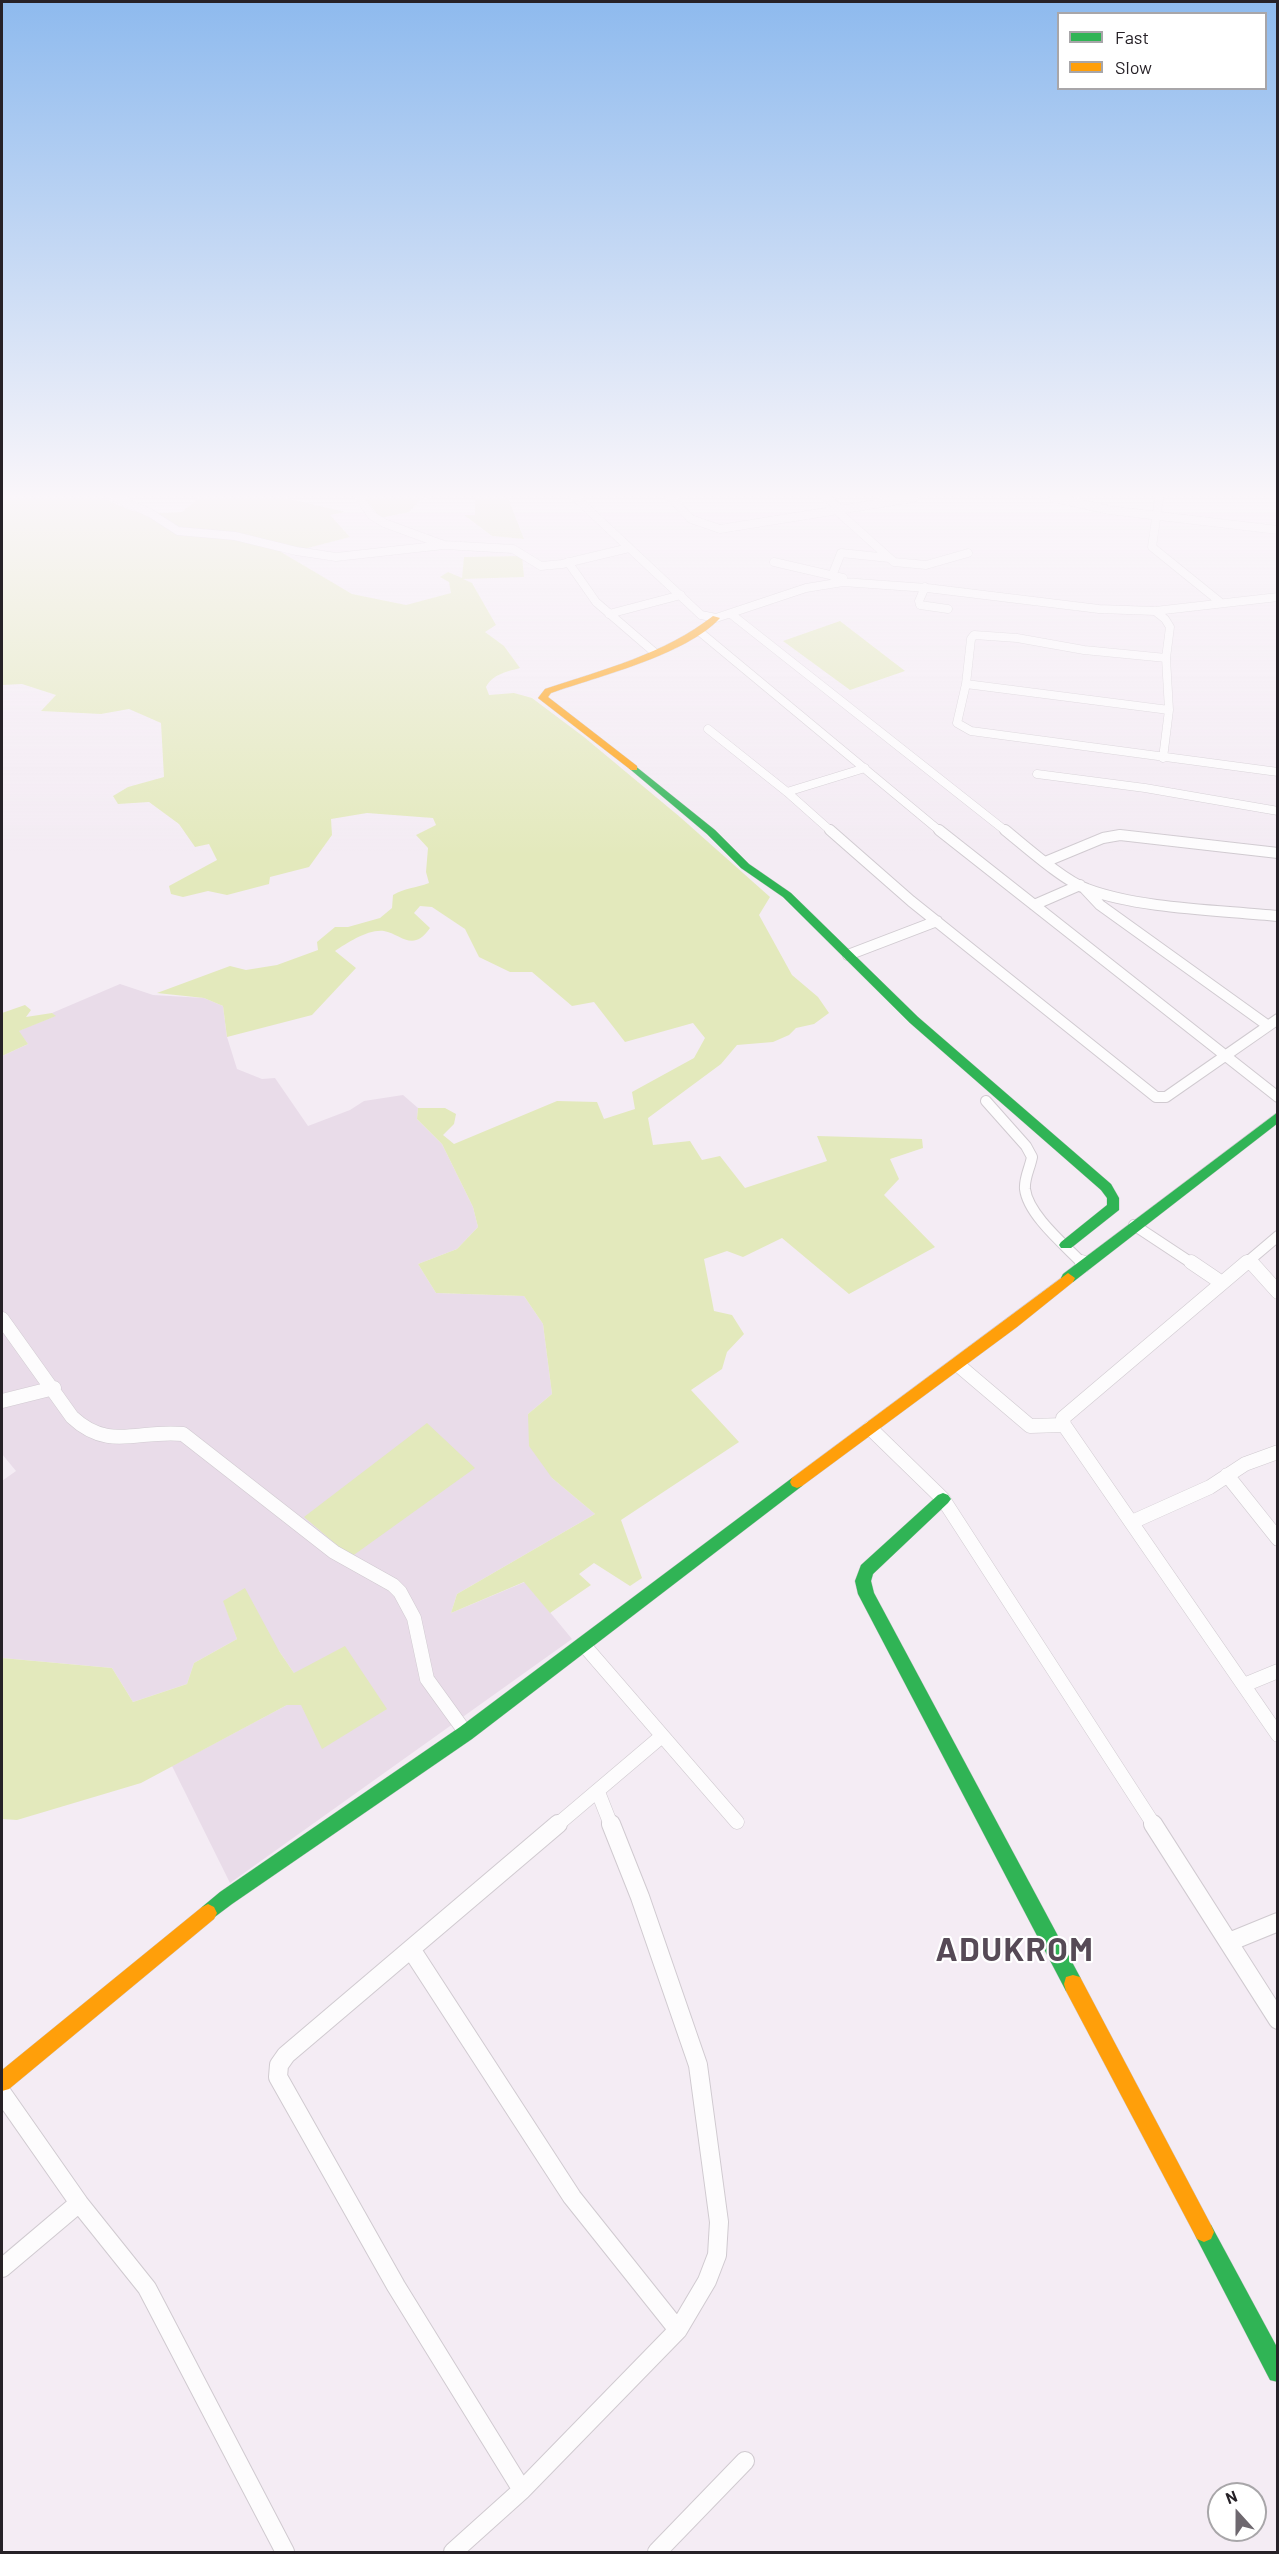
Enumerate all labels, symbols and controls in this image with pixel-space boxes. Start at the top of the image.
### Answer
legend [1057,12,1267,90]
text: Fast [1115,26,1149,48]
text: Slow [1115,56,1152,78]
district label: ADUKROM [936,1930,1094,1970]
north arrow [1207,2482,1267,2542]
text: N [1223,2486,1239,2507]

